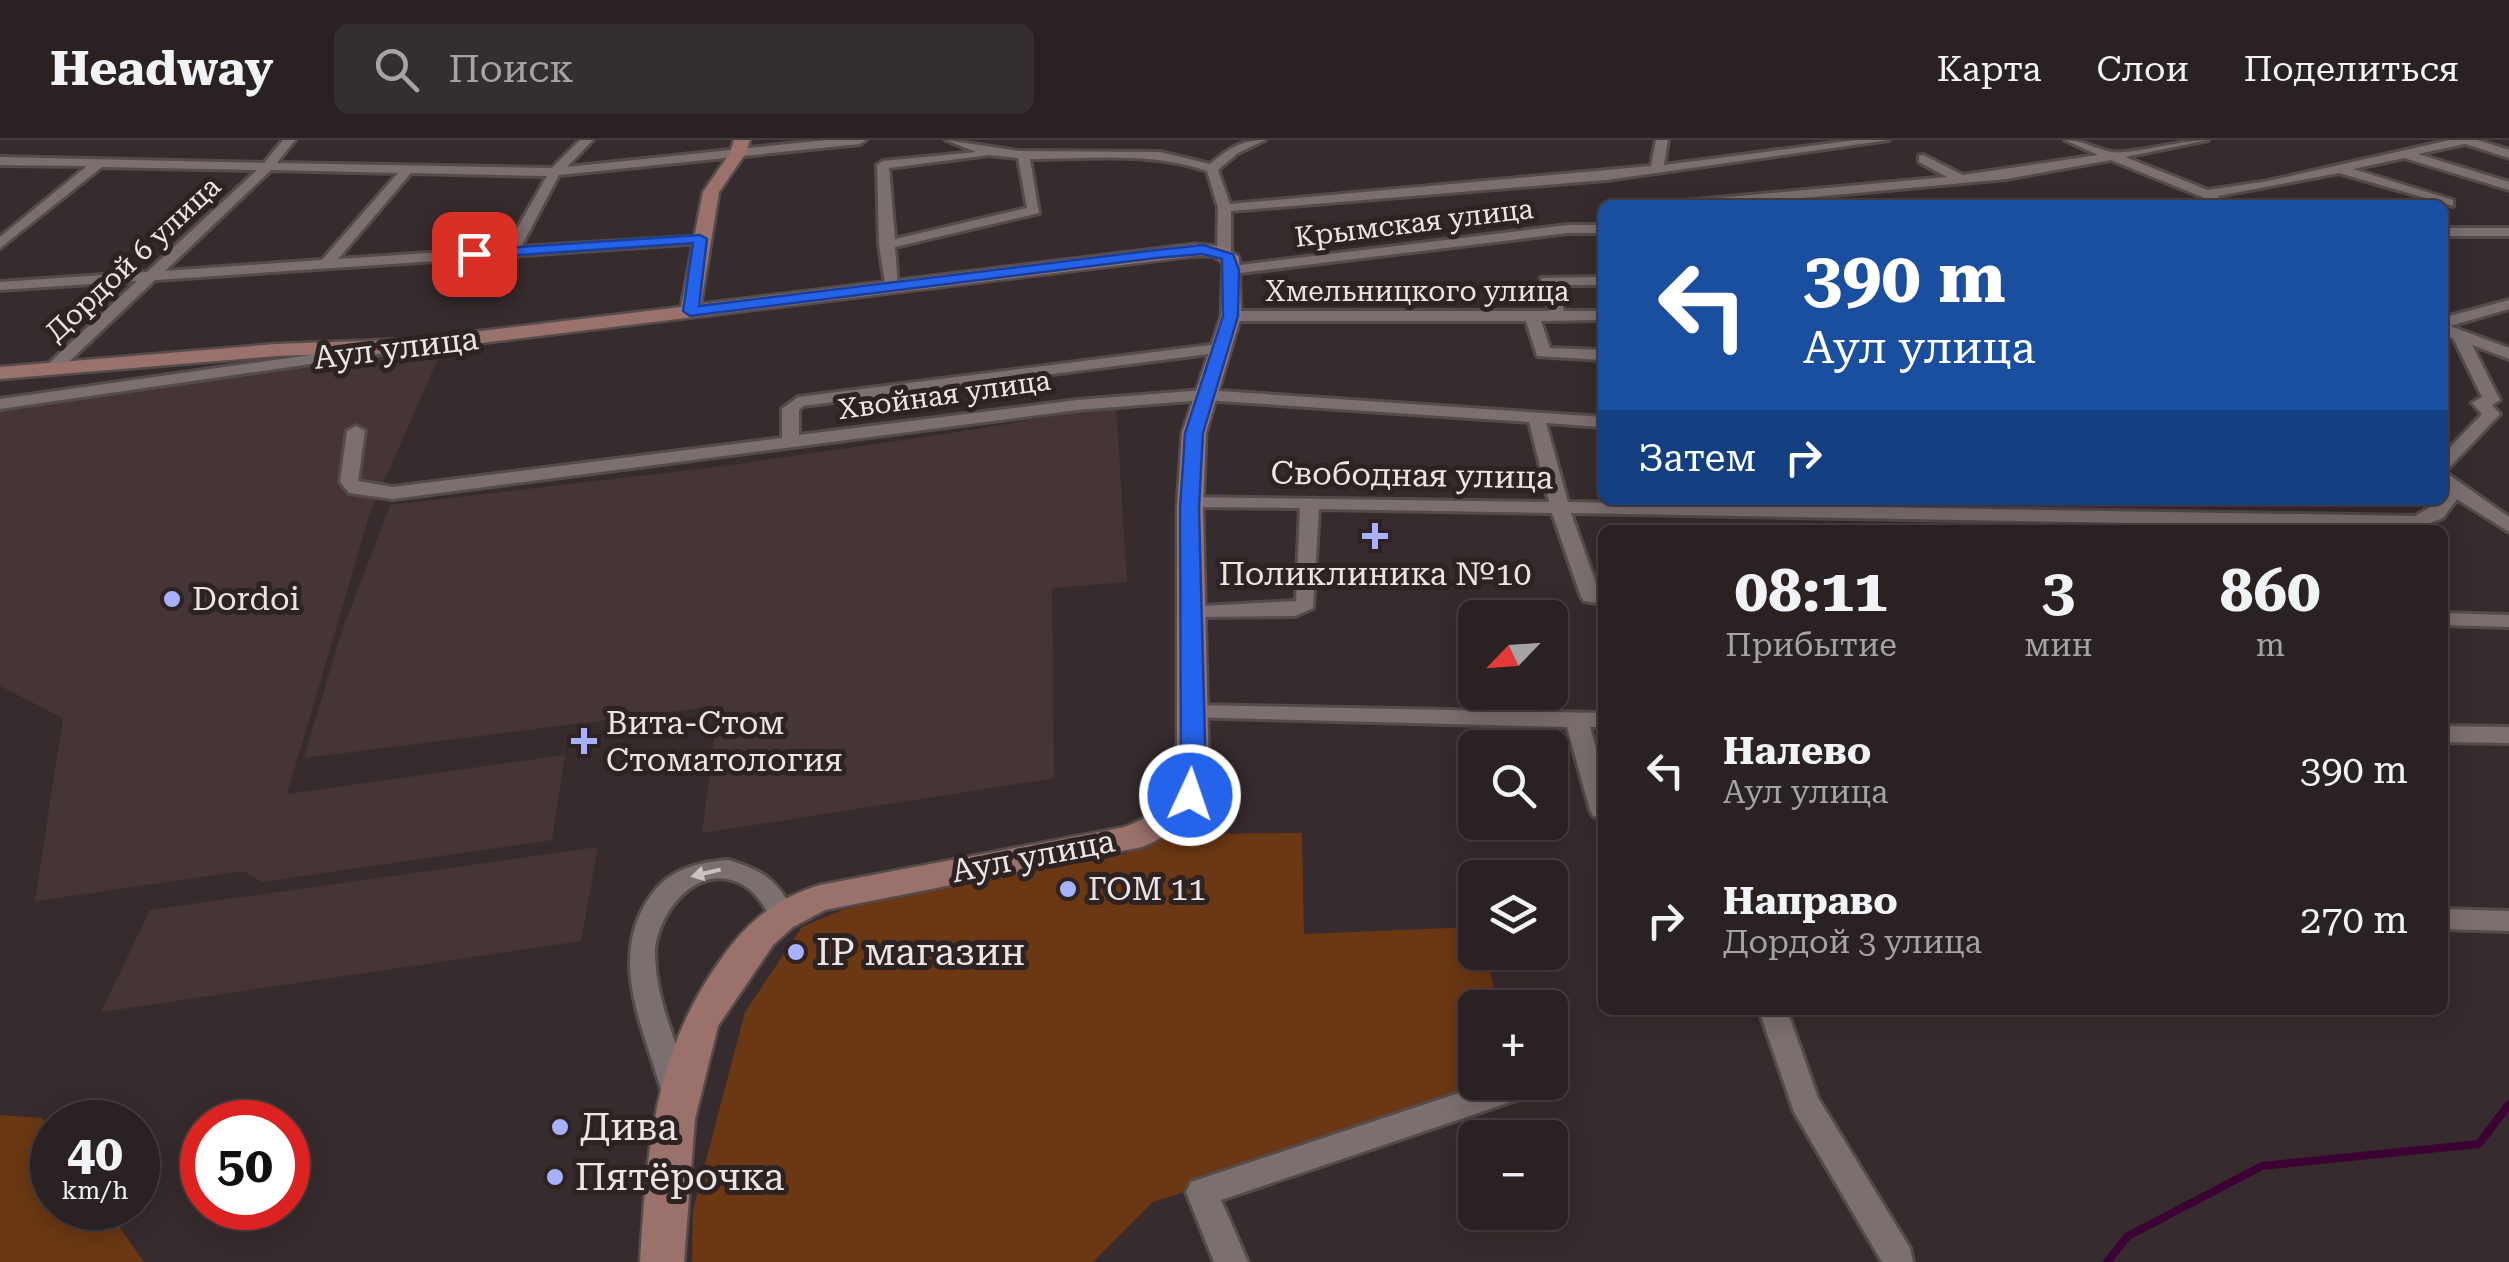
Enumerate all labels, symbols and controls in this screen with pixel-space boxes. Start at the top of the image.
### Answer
search box [334,24,1034,114]
text: Headway [50,41,274,97]
icon: search [369,42,424,97]
text: Поиск [449,47,574,91]
text: Карта [1937,49,2042,90]
text: Слои [2097,49,2189,90]
text: Поделиться [2244,49,2459,90]
street label: Дордой 6 улица [39,170,227,348]
street label: Крымская улица [1293,192,1535,254]
pin [432,212,517,297]
icon: arrive [447,227,502,282]
text: 390 m [1803,237,2006,319]
icon: left [1638,240,1768,370]
street label: Хмельницкого улица [1265,275,1569,308]
street label: Аул улица [312,319,480,377]
text: Аул улица [1803,321,2036,374]
street label: Хвойная улица [836,364,1052,426]
icon: right [1776,430,1831,485]
text: Затем [1638,436,1756,480]
street label: Свободная улица [1270,454,1554,496]
marker: Поликлиника №10 [1362,523,1388,549]
place label: Поликлиника №10 [1219,555,1531,593]
text: 08:11 [1735,555,1888,626]
text: 3 [2042,555,2075,626]
text: 860 [2220,555,2321,626]
place label: Dordoi [192,580,300,618]
marker: Dordoi [161,588,183,610]
north arrow [1458,600,1568,710]
map controls [1458,600,1568,1230]
text: Прибытие [1725,626,1897,664]
text: мин [2024,626,2092,664]
text: m [2256,626,2285,664]
place label: Вита-Стом Стоматология [606,704,843,779]
marker: Вита-Стом Стоматология [571,728,597,754]
text: Налево [1723,729,1871,773]
button: search [1458,730,1568,840]
position arrow [1138,743,1242,847]
icon: left [1638,743,1693,798]
text: 390 m [2300,748,2408,792]
text: Аул улица [1723,773,1888,811]
street label: Аул улица [948,822,1118,890]
button: layers [1458,860,1568,970]
one-way arrow [690,865,721,881]
place label: ГОМ 11 [1088,870,1206,908]
marker: ГОМ 11 [1057,878,1079,900]
text: Направо [1723,879,1898,923]
icon: right [1638,893,1693,948]
text: 270 m [2300,898,2408,942]
text: Дордой 3 улица [1723,923,1982,961]
place label: IP магазин [816,930,1025,974]
marker: IP магазин [785,941,807,963]
button: + [1458,990,1568,1100]
speed limit sign: 50 [180,1100,310,1230]
place label: Дива [580,1105,678,1149]
marker: Дива [549,1116,571,1138]
button: − [1458,1120,1568,1230]
text: 40 [67,1124,123,1182]
place label: Пятёрочка [575,1155,785,1199]
marker: Пятёрочка [544,1166,566,1188]
text: km/h [62,1176,128,1205]

